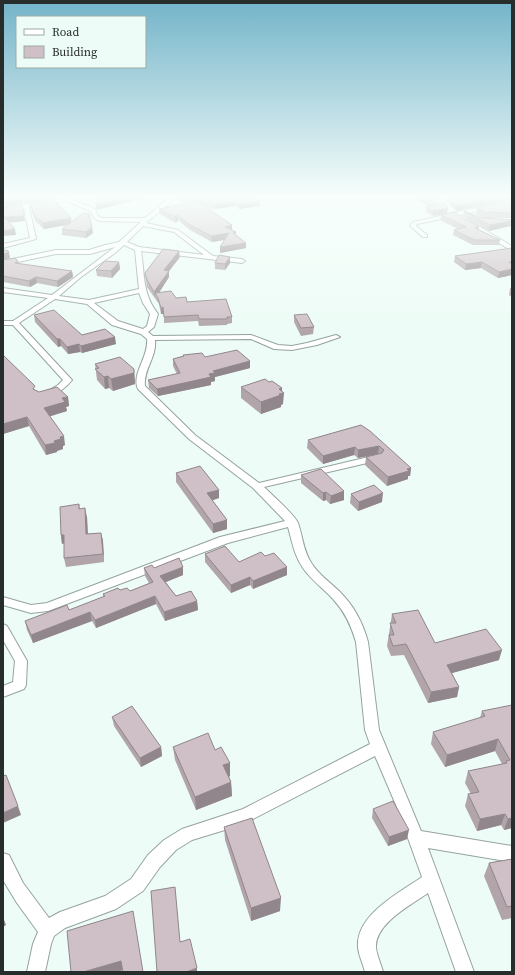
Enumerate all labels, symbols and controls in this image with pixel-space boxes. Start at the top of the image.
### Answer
legend [16,16,146,68]
text: Road [52,24,79,40]
text: Building [52,44,97,60]

